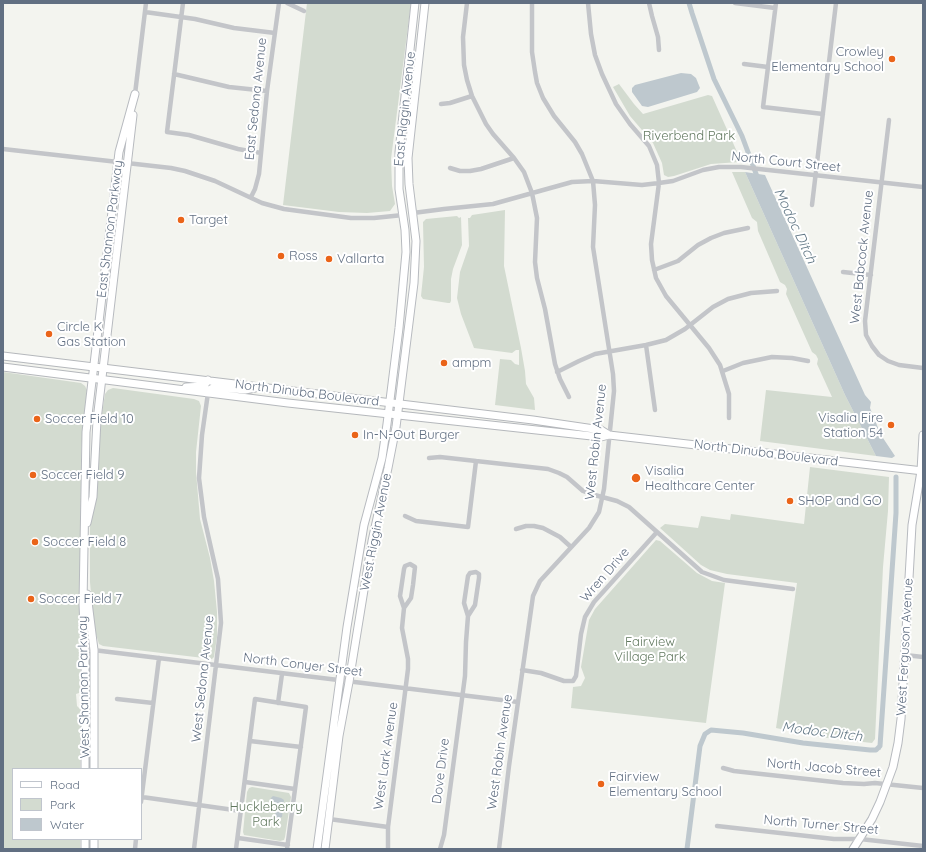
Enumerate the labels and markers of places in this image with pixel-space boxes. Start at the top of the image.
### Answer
place label: Crowley Elementary School [771,44,884,75]
marker: Crowley Elementary School [887,54,897,64]
place label: Target [189,212,228,228]
marker: Target [176,215,186,225]
place label: Ross [289,248,318,264]
marker: Ross [276,251,286,261]
place label: Vallarta [337,251,385,267]
marker: Vallarta [324,254,334,264]
place label: Circle K Gas Station [57,319,126,350]
marker: Circle K Gas Station [44,329,54,339]
place label: ampm [452,355,491,371]
marker: ampm [439,358,449,368]
place label: Visalia Fire Station 54 [818,410,883,441]
place label: Soccer Field 10 [45,411,134,427]
marker: Soccer Field 10 [32,414,42,424]
marker: Visalia Fire Station 54 [886,420,896,430]
place label: In-N-Out Burger [363,427,460,443]
marker: In-N-Out Burger [350,430,360,440]
place label: Visalia Healthcare Center [645,463,755,494]
place label: Soccer Field 9 [41,467,125,483]
marker: Soccer Field 9 [28,470,38,480]
marker: Visalia Healthcare Center [630,472,642,484]
place label: SHOP and GO [798,493,882,509]
marker: SHOP and GO [785,496,795,506]
place label: Soccer Field 8 [43,534,126,550]
marker: Soccer Field 8 [30,537,40,547]
place label: Soccer Field 7 [39,591,122,607]
marker: Soccer Field 7 [26,594,36,604]
place label: Fairview Elementary School [609,769,722,800]
marker: Fairview Elementary School [596,779,606,789]

